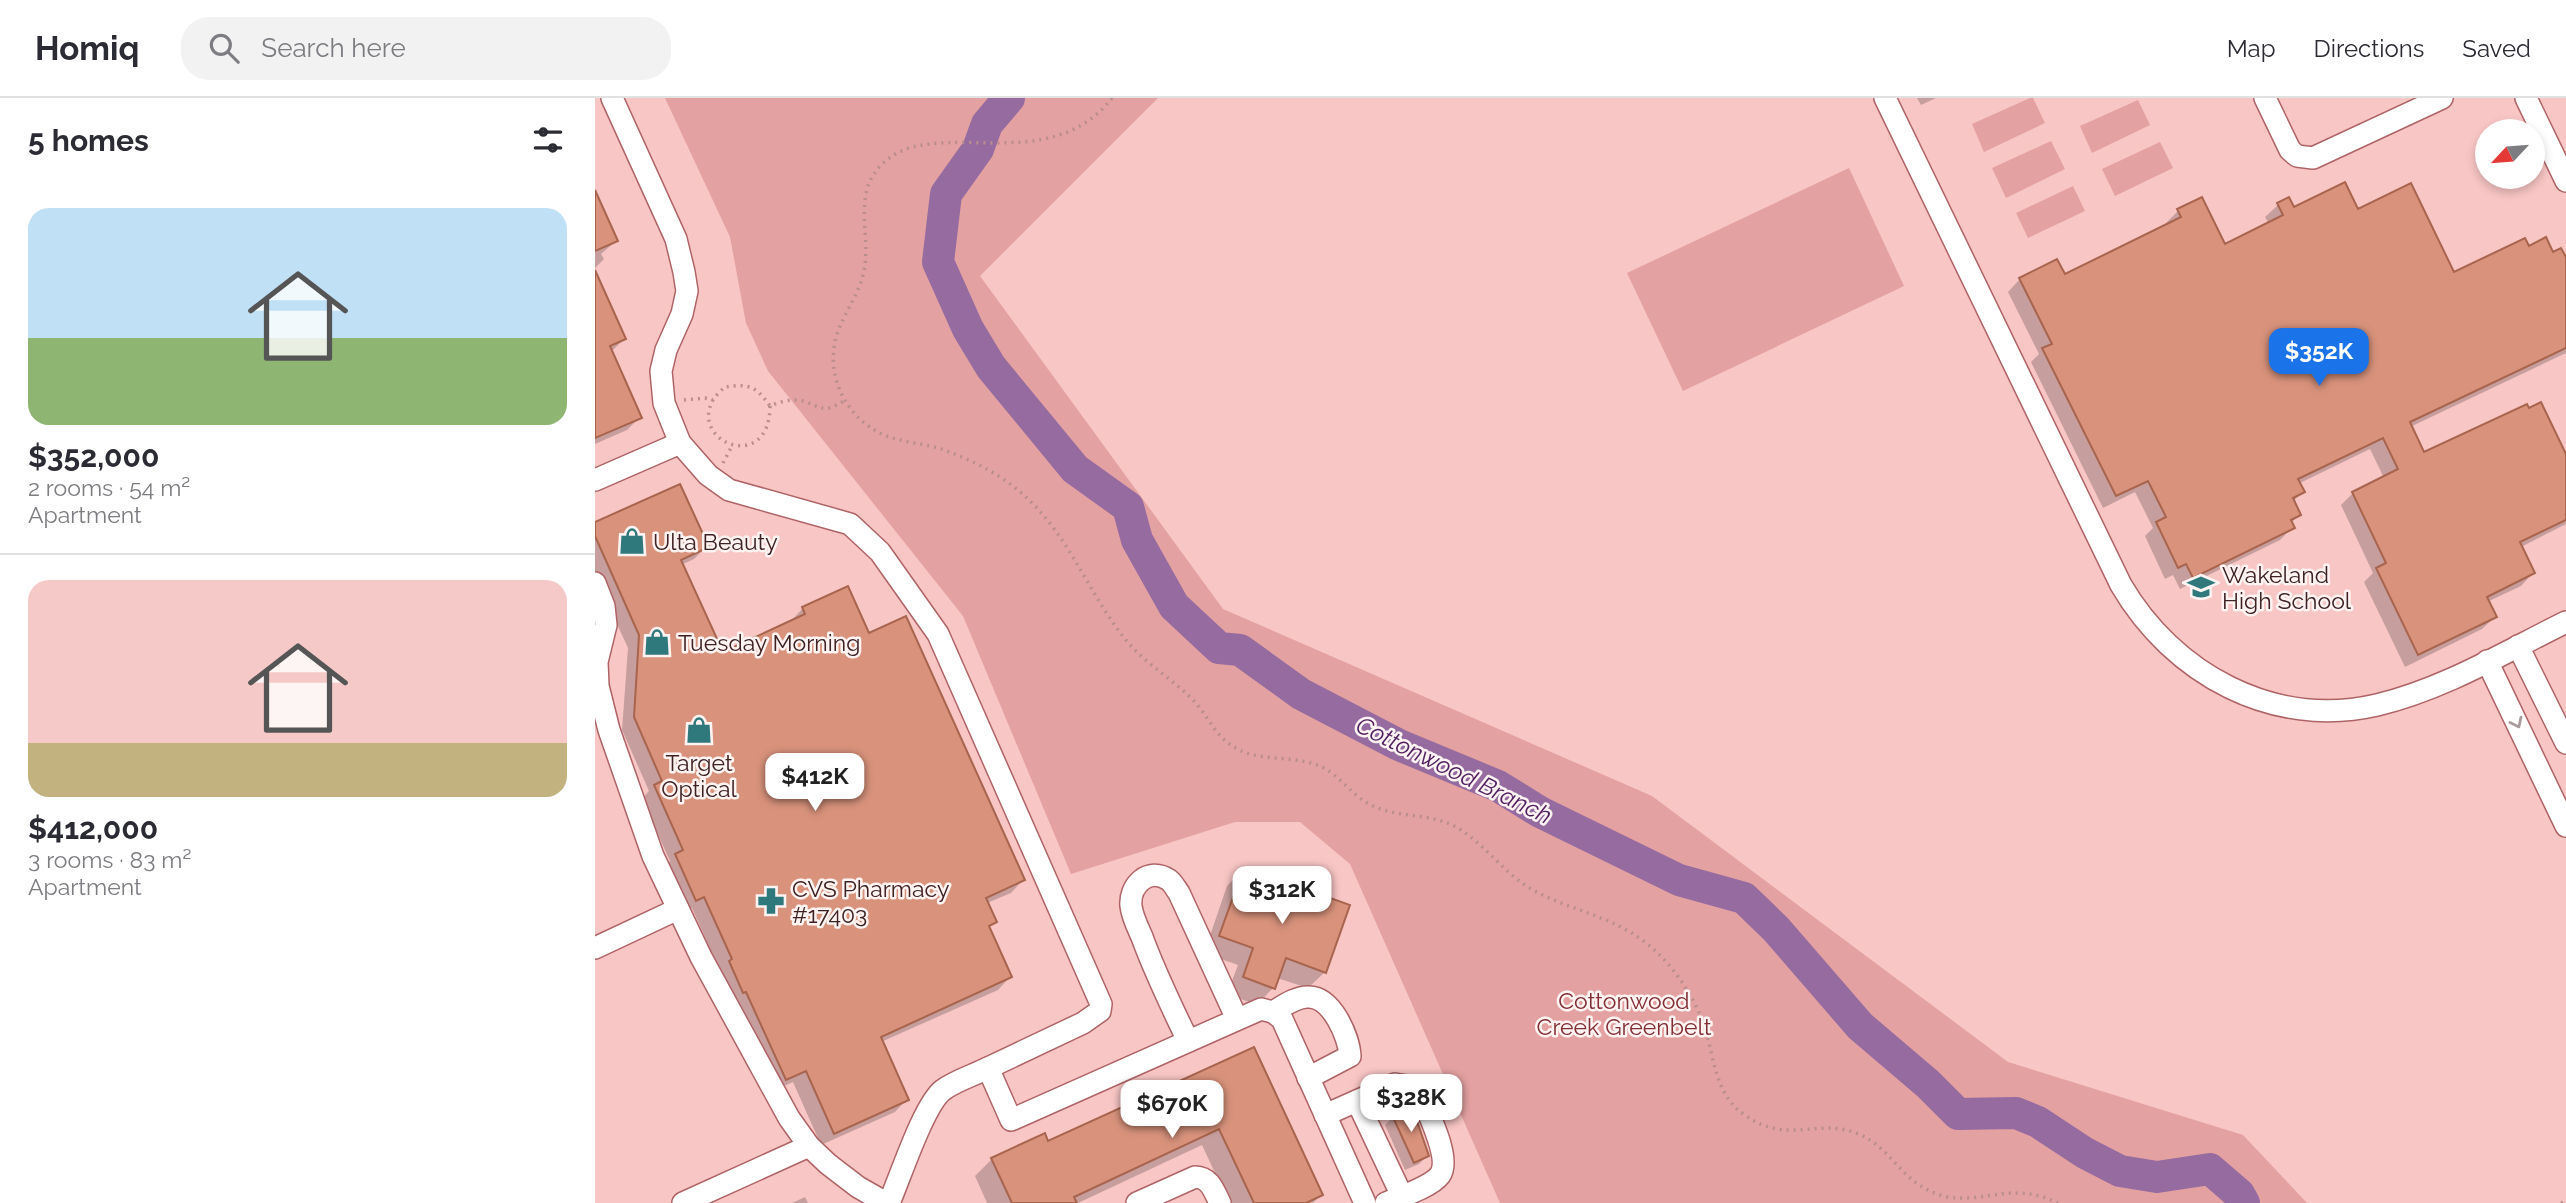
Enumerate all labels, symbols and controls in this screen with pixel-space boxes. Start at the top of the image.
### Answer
search box [181,17,671,80]
text: Homiq [35,29,139,68]
icon: search [205,29,243,67]
text: Search here [261,33,406,63]
text: Map [2227,34,2276,63]
text: Directions [2314,34,2424,63]
text: Saved [2462,34,2531,63]
north arrow [2475,119,2545,189]
map controls [2475,119,2545,189]
icon: filters [529,121,567,159]
text: 5 homes [28,123,149,158]
icon: home [235,253,361,379]
pin: $352K [2270,328,2368,388]
text: $352K [2285,337,2353,364]
text: $352,000 [28,439,159,474]
text: 2 rooms · 54 m² [28,474,190,501]
text: Apartment [28,501,142,528]
shop icon: Ulta Beauty [617,526,647,556]
place label: Ulta Beauty [653,528,778,555]
place label: Wakeland High School [2222,561,2352,614]
school or university icon: Wakeland High School [2186,572,2216,602]
icon: home [235,625,361,751]
shop icon: Tuesday Morning [642,627,672,657]
place label: Tuesday Morning [678,629,860,656]
water label: Cottonwood Branch [1351,710,1557,830]
shop icon: Target Optical [684,715,714,745]
one-way arrow [2508,716,2522,728]
place label: Target Optical [661,749,737,802]
pin: $412K [766,754,864,813]
text: $412K [781,762,849,789]
text: $412,000 [28,811,158,846]
text: 3 rooms · 83 m² [28,846,191,873]
pin: $312K [1233,866,1331,926]
text: Apartment [28,873,142,900]
place label: CVS Pharmacy #17403 [792,875,949,928]
text: $312K [1248,875,1316,902]
pharmacy icon: CVS Pharmacy #17403 [756,886,786,916]
park label: Cottonwood Creek Greenbelt [1537,987,1712,1040]
pin: $328K [1362,1074,1460,1134]
pin: $670K [1123,1080,1221,1140]
text: $328K [1376,1083,1446,1110]
text: $670K [1137,1089,1207,1116]

